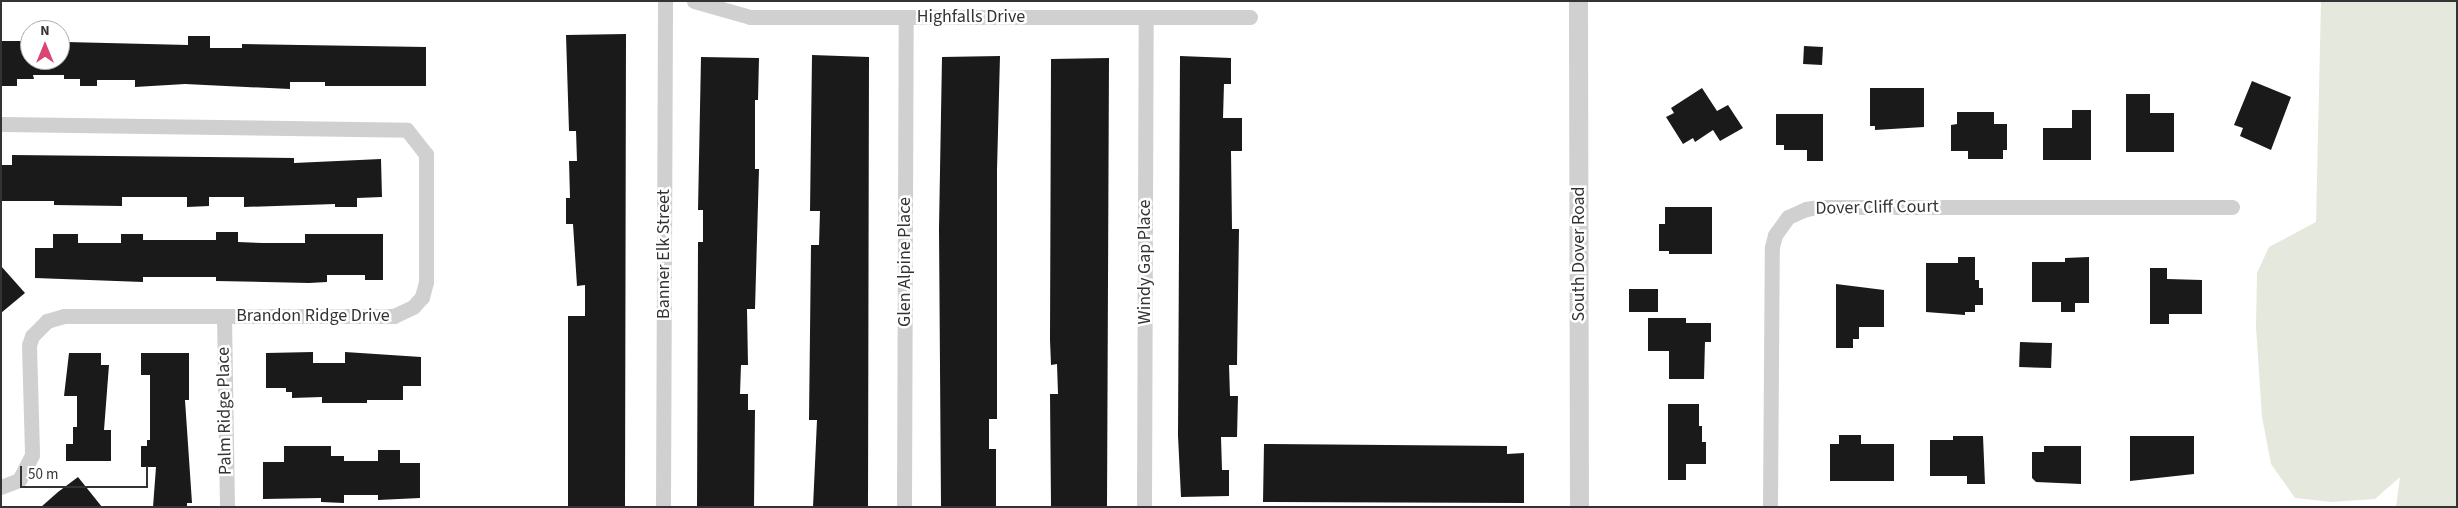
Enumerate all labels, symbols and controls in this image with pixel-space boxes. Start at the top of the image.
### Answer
street label: Highfalls Drive [917,6,1025,28]
north arrow [20,20,70,70]
text: N [40,21,50,41]
street label: South Dover Road [1568,186,1590,322]
street label: Banner Elk Street [653,189,675,319]
street label: Dover Cliff Court [1815,196,1939,220]
street label: Glen Alpine Place [894,197,916,327]
street label: Windy Gap Place [1134,200,1156,324]
street label: Brandon Ridge Drive [236,305,390,327]
street label: Palm Ridge Place [213,347,237,475]
scale bar [22,456,150,488]
text: 50 m [28,464,58,485]

